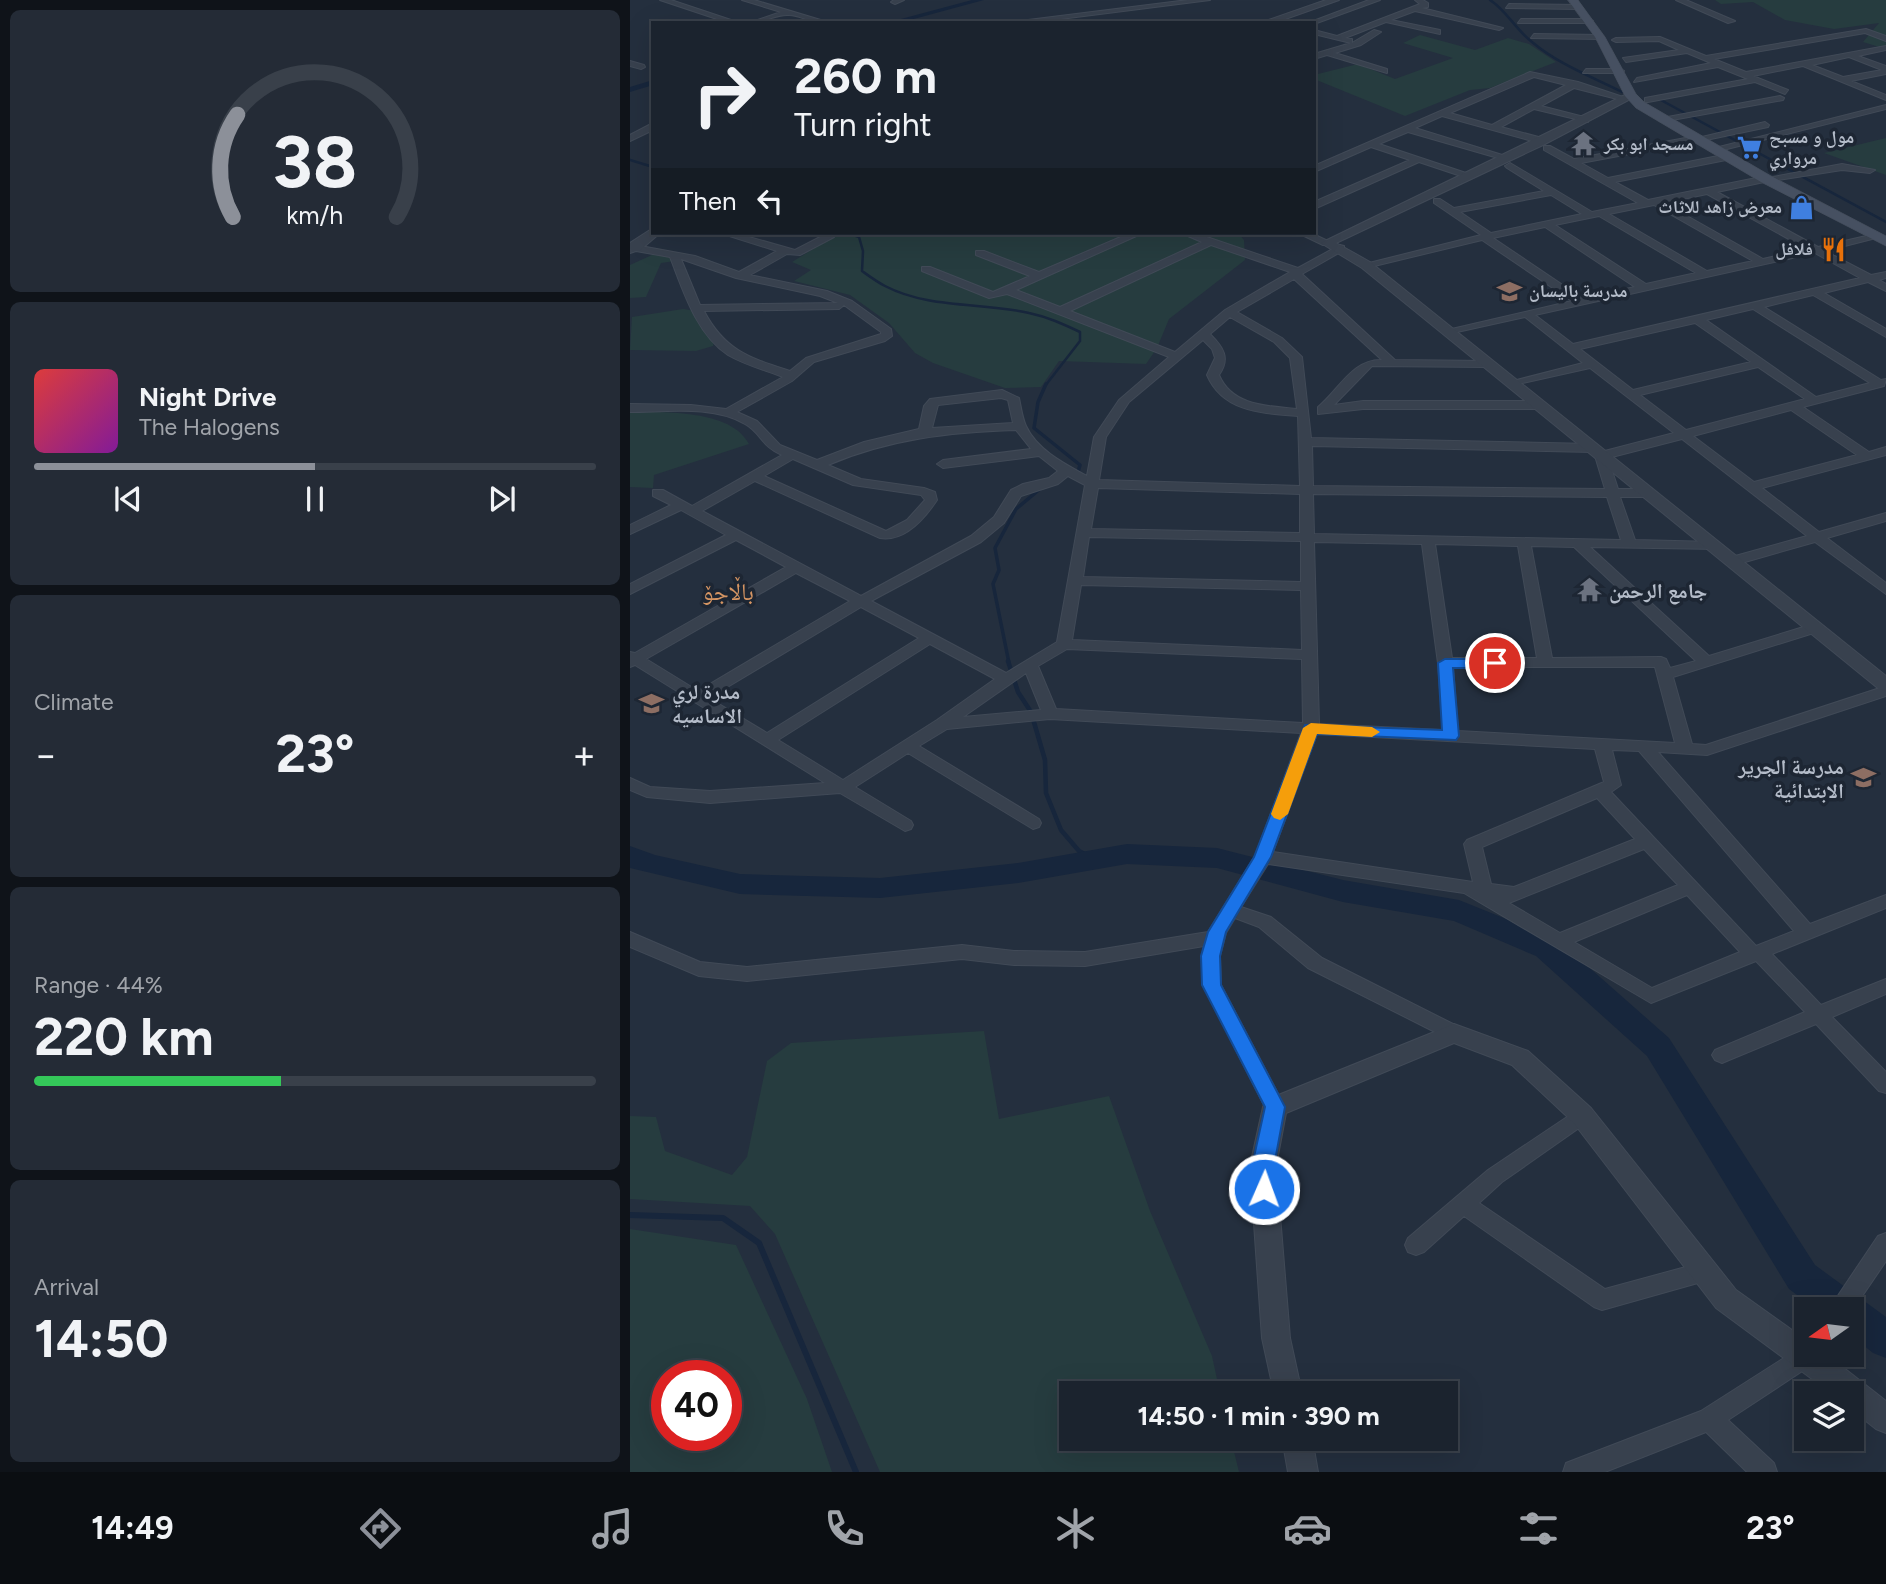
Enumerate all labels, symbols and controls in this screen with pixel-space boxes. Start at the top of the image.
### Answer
text: 260 m [794,46,937,105]
icon: right [679,49,770,140]
text: Turn right [794,106,932,144]
text: 38 [272,119,358,206]
place label: مول و مسبح مرواري [1769,126,1854,172]
temple icon: مسجد ابو بكر [1570,130,1598,158]
place label: مسجد ابو بكر [1603,133,1694,155]
supermarket icon: مول و مسبح مرواري [1735,133,1763,161]
icon: left [751,182,789,220]
text: Then [679,185,737,217]
shop icon: معرض زاهد للاثاث [1788,193,1816,221]
place label: معرض زاهد للاثاث [1658,196,1782,218]
text: km/h [286,200,344,230]
restaurant icon: فلافل [1819,235,1847,263]
place label: فلافل [1775,238,1813,260]
school or university icon: مدرسة بالیسان [1495,277,1523,305]
place label: مدرسة بالیسان [1529,280,1627,302]
text: Night Drive [139,381,276,413]
text: The Halogens [139,413,280,441]
icon: previous [109,480,147,518]
icon: pause [296,480,334,518]
icon: next [483,480,521,518]
district label: باڵاجۆ [702,576,754,606]
temple icon: جامع الرحمن [1575,576,1603,604]
place label: جامع الرحمن [1609,578,1707,605]
pin [1465,633,1525,693]
icon: arrive [1476,644,1514,682]
place label: مدرة لري الاساسیه [672,679,742,728]
text: Climate [34,688,113,716]
school or university icon: مدرة لري الاساسیه [638,689,666,717]
text: 23° [276,723,354,785]
text: − [34,732,58,778]
text: + [572,732,596,778]
place label: مدرسة الجرير الابتدائية [1737,754,1844,803]
school or university icon: مدرسة الجرير الابتدائية [1850,764,1878,792]
text: Range · 44% [34,971,163,999]
text: 220 km [34,1006,214,1068]
position arrow [1227,1152,1301,1226]
text: Arrival [34,1273,99,1301]
north arrow [1794,1297,1864,1367]
map controls [1794,1297,1864,1451]
text: 14:50 [34,1308,168,1370]
speed limit sign: 40 [651,1360,742,1451]
button: layers [1794,1381,1864,1451]
text: 14:50 · 1 min · 390 m [1137,1400,1380,1432]
icon: directions [356,1504,405,1553]
icon: music [588,1504,637,1553]
icon: phone [820,1504,869,1553]
icon: climate [1051,1504,1100,1553]
icon: car [1283,1504,1332,1553]
icon: filters [1514,1504,1563,1553]
text: 14:49 [91,1509,174,1547]
text: 23° [1746,1509,1795,1547]

